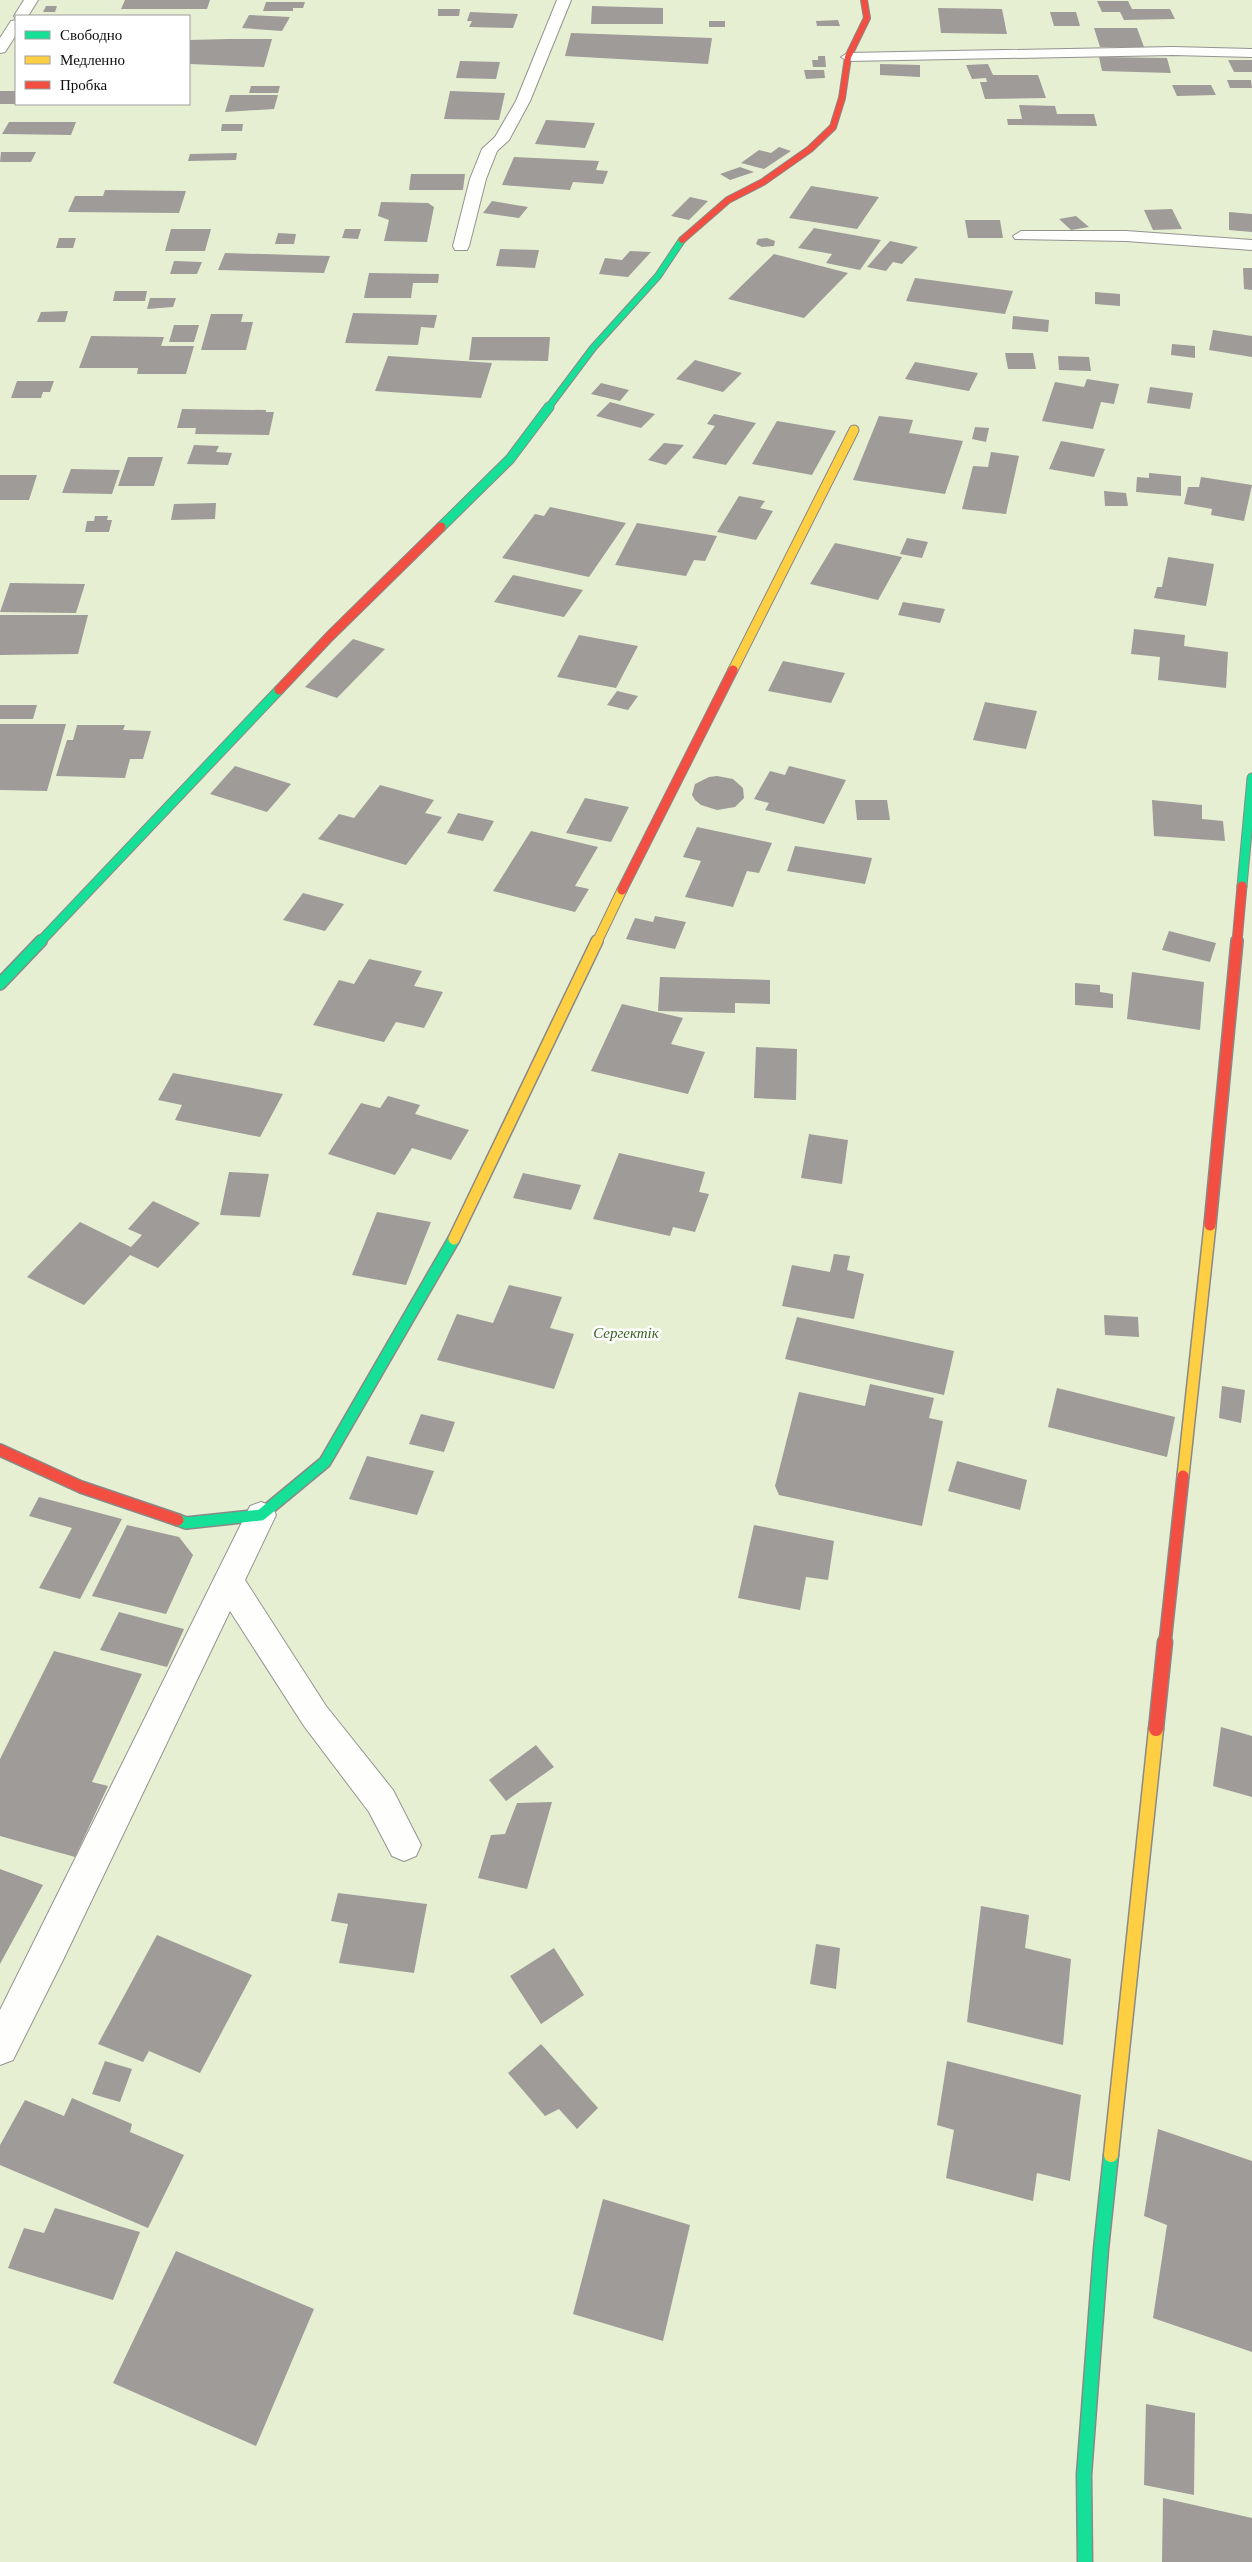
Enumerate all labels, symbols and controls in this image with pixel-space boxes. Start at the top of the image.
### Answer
legend [15,15,190,105]
text: Свободно [60,27,122,43]
text: Медленно [60,52,125,68]
text: Пробка [60,77,108,93]
park label: Сергектік [593,1325,660,1341]

